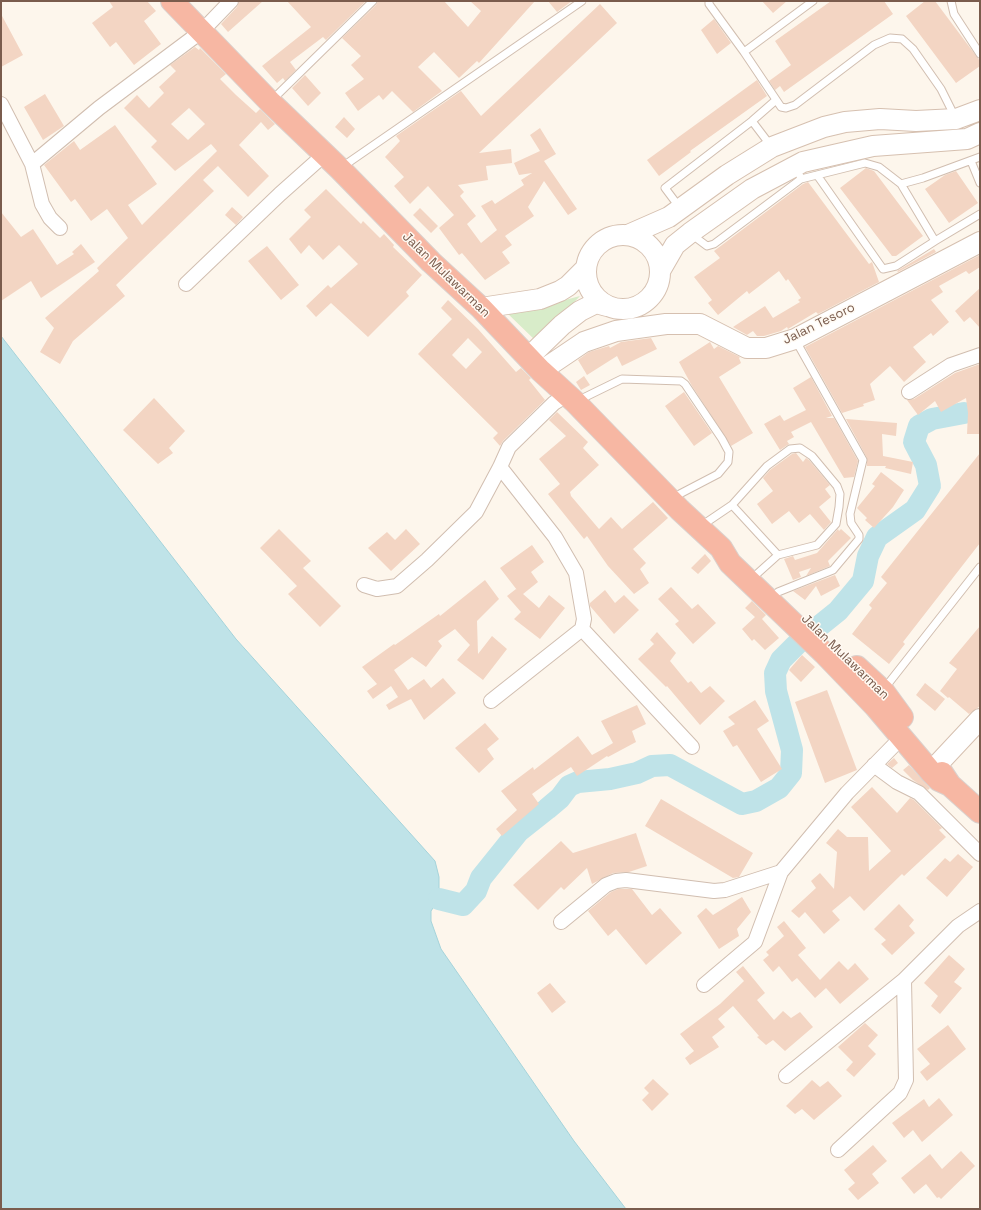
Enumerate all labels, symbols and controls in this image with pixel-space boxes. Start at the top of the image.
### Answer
street label: Jalan Mulawarman [399,229,493,321]
street label: Jalan Tesoro [780,300,858,348]
street label: Jalan Mulawarman [798,611,892,703]

